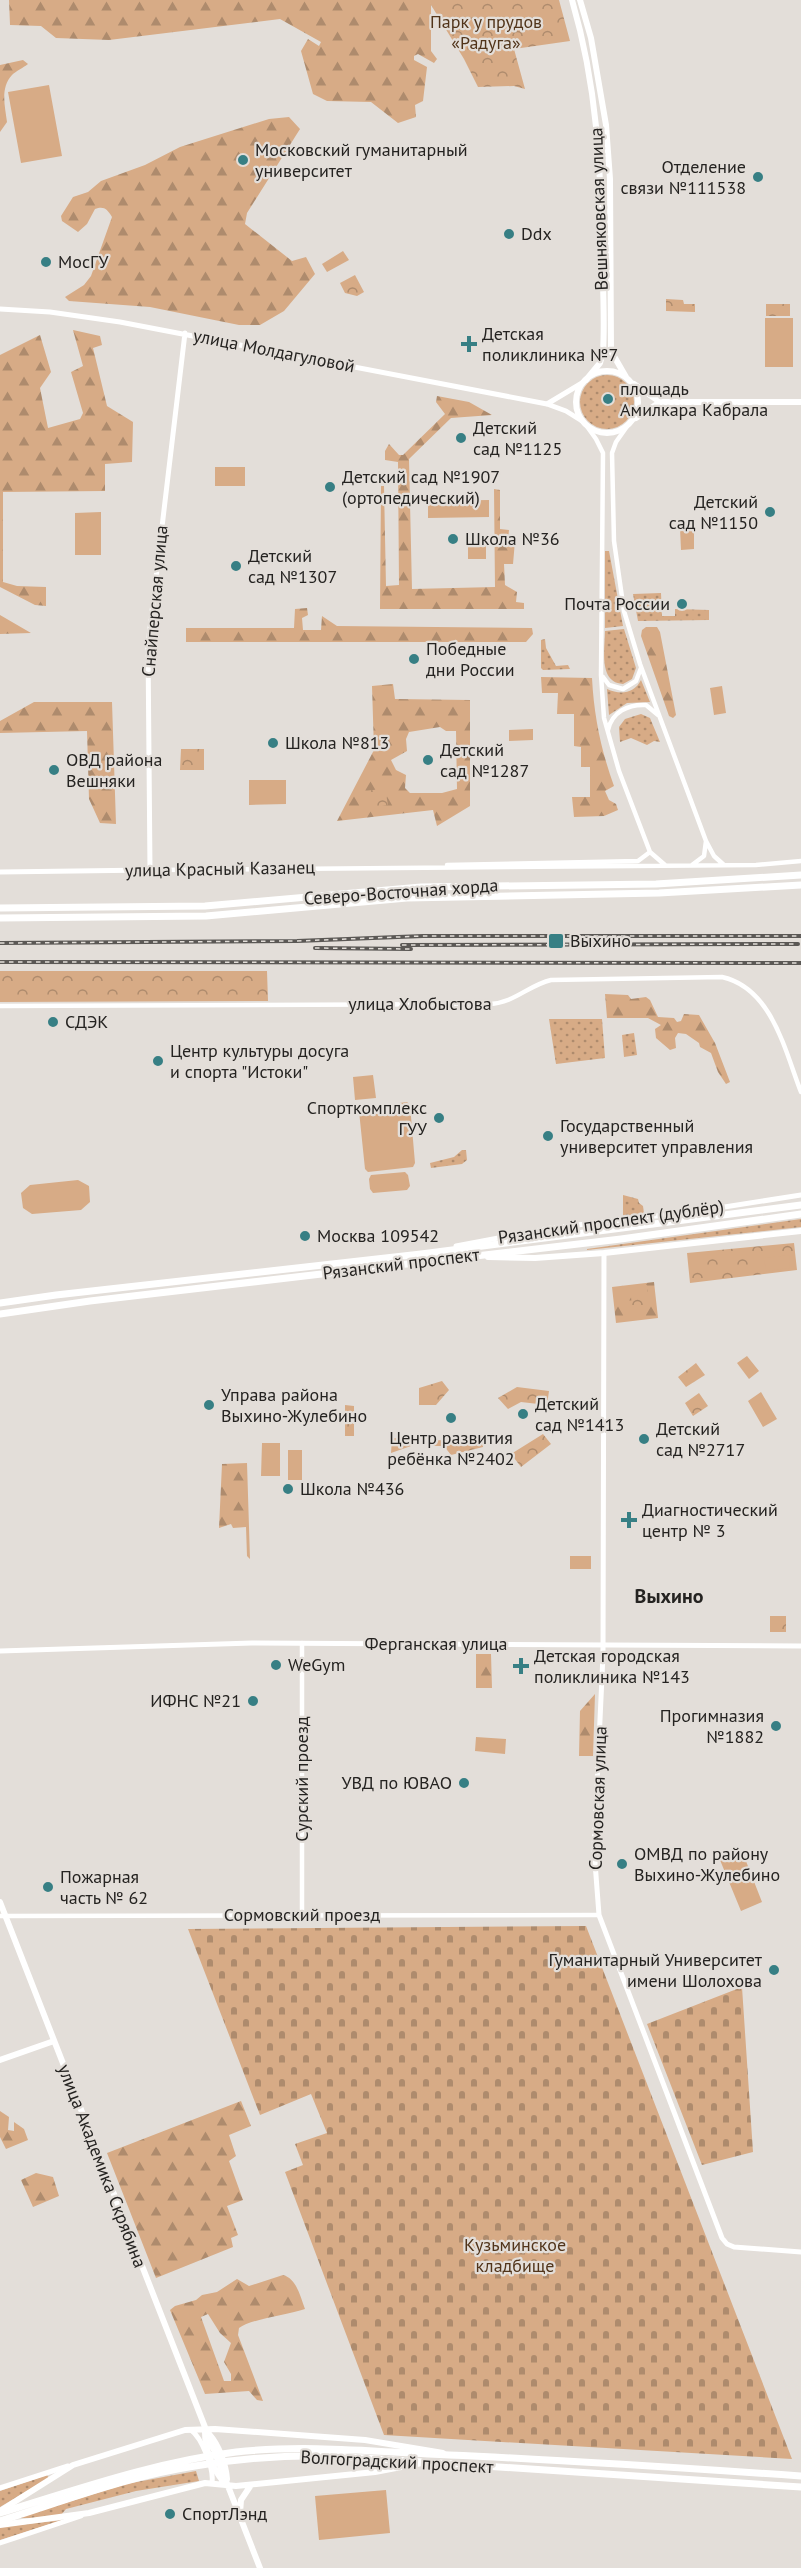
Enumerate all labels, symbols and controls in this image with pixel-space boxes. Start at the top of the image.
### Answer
park label: Парк у прудов «Радуга» [430,10,542,54]
street label: Вешняковская улица [584,127,613,291]
place label: Московский гуманитарный университет [255,138,468,182]
marker: Московский гуманитарный университет [236,153,250,167]
place label: Отделение связи №111538 [621,155,746,199]
marker: Отделение связи №111538 [751,170,765,184]
place label: Ddx [521,222,552,245]
marker: Ddx [502,227,516,241]
place label: МосГУ [58,250,108,273]
marker: МосГУ [39,255,53,269]
place label: Детская поликлиника №7 [482,322,618,366]
street label: улица Молдагуловой [191,324,357,377]
marker: Детская поликлиника №7 [460,335,478,353]
place label: площадь Амилкара Кабрала [620,377,768,421]
marker: площадь Амилкара Кабрала [601,392,615,406]
place label: Детский сад №1125 [473,416,562,460]
marker: Детский сад №1125 [454,431,468,445]
place label: Детский сад №1907 (ортопедический) [342,465,500,509]
marker: Детский сад №1907 (ортопедический) [323,480,337,494]
place label: Детский сад №1150 [669,490,758,534]
marker: Детский сад №1150 [763,505,777,519]
street label: Снайперская улица [136,524,173,678]
place label: Школа №36 [465,527,560,550]
marker: Школа №36 [446,532,460,546]
place label: Детский сад №1307 [248,544,337,588]
marker: Детский сад №1307 [229,559,243,573]
place label: Почта России [564,592,670,615]
marker: Почта России [675,597,689,611]
place label: Победные дни России [426,637,515,681]
marker: Победные дни России [407,652,421,666]
place label: Школа №813 [285,731,389,754]
marker: Школа №813 [266,736,280,750]
place label: Детский сад №1287 [440,738,529,782]
place label: ОВД района Вешняки [66,748,162,792]
marker: Детский сад №1287 [421,753,435,767]
marker: ОВД района Вешняки [47,763,61,777]
street label: улица Красный Казанец [125,855,315,882]
street label: Северо-Восточная хорда [303,873,499,910]
place label: Выхино [570,929,631,952]
marker: Выхино [547,932,565,950]
street label: улица Хлобыстова [348,992,492,1015]
place label: СДЭК [65,1010,108,1033]
marker: СДЭК [46,1015,60,1029]
place label: Центр культуры досуга и спорта "Истоки" [170,1039,349,1083]
marker: Центр культуры досуга и спорта "Истоки" [151,1054,165,1068]
place label: Спорткомплекс ГУУ [307,1096,427,1140]
marker: Спорткомплекс ГУУ [432,1111,446,1125]
place label: Государственный университет управления [560,1114,753,1158]
marker: Государственный университет управления [541,1129,555,1143]
street label: Рязанский проспект (дублёр) [497,1194,725,1249]
place label: Москва 109542 [317,1224,439,1247]
marker: Москва 109542 [298,1229,312,1243]
street label: Рязанский проспект [321,1242,481,1285]
place label: Управа района Выхино-Жулебино [221,1383,367,1427]
place label: Детский сад №1413 [535,1392,624,1436]
marker: Управа района Выхино-Жулебино [202,1398,216,1412]
marker: Детский сад №1413 [516,1407,530,1421]
marker: Центр развития ребёнка №2402 [444,1411,458,1425]
place label: Детский сад №2717 [656,1417,745,1461]
place label: Центр развития ребёнка №2402 [387,1426,515,1470]
marker: Детский сад №2717 [637,1432,651,1446]
place label: Школа №436 [300,1477,404,1500]
marker: Школа №436 [281,1482,295,1496]
place label: Диагностический центр № 3 [642,1498,778,1542]
marker: Диагностический центр № 3 [620,1511,638,1529]
district label: Выхино [635,1583,704,1609]
street label: Ферганская улица [364,1632,508,1655]
place label: Детская городская поликлиника №143 [534,1644,690,1688]
place label: WeGym [288,1653,345,1676]
marker: Детская городская поликлиника №143 [512,1657,530,1675]
marker: WeGym [269,1658,283,1672]
place label: ИФНС №21 [150,1689,241,1712]
marker: ИФНС №21 [246,1694,260,1708]
place label: Прогимназия №1882 [660,1704,764,1748]
street label: Сурский проезд [290,1716,313,1842]
marker: Прогимназия №1882 [769,1719,783,1733]
street label: Сормовская улица [583,1726,612,1870]
place label: УВД по ЮВАО [342,1771,452,1794]
marker: УВД по ЮВАО [457,1776,471,1790]
place label: ОМВД по району Выхино-Жулебино [634,1842,780,1886]
marker: ОМВД по району Выхино-Жулебино [615,1857,629,1871]
place label: Пожарная часть № 62 [60,1865,148,1909]
marker: Пожарная часть № 62 [41,1880,55,1894]
street label: Сормовский проезд [224,1903,380,1926]
place label: Гуманитарный Университет имени Шолохова [548,1948,763,1992]
marker: Гуманитарный Университет имени Шолохова [767,1963,781,1977]
street label: улица Академика Скрябина [53,2061,152,2271]
park label: Кузьминское кладбище [464,2233,566,2277]
street label: Волгоградский проспект [300,2445,495,2478]
place label: СпортЛэнд [182,2502,267,2525]
marker: СпортЛэнд [163,2507,177,2521]

